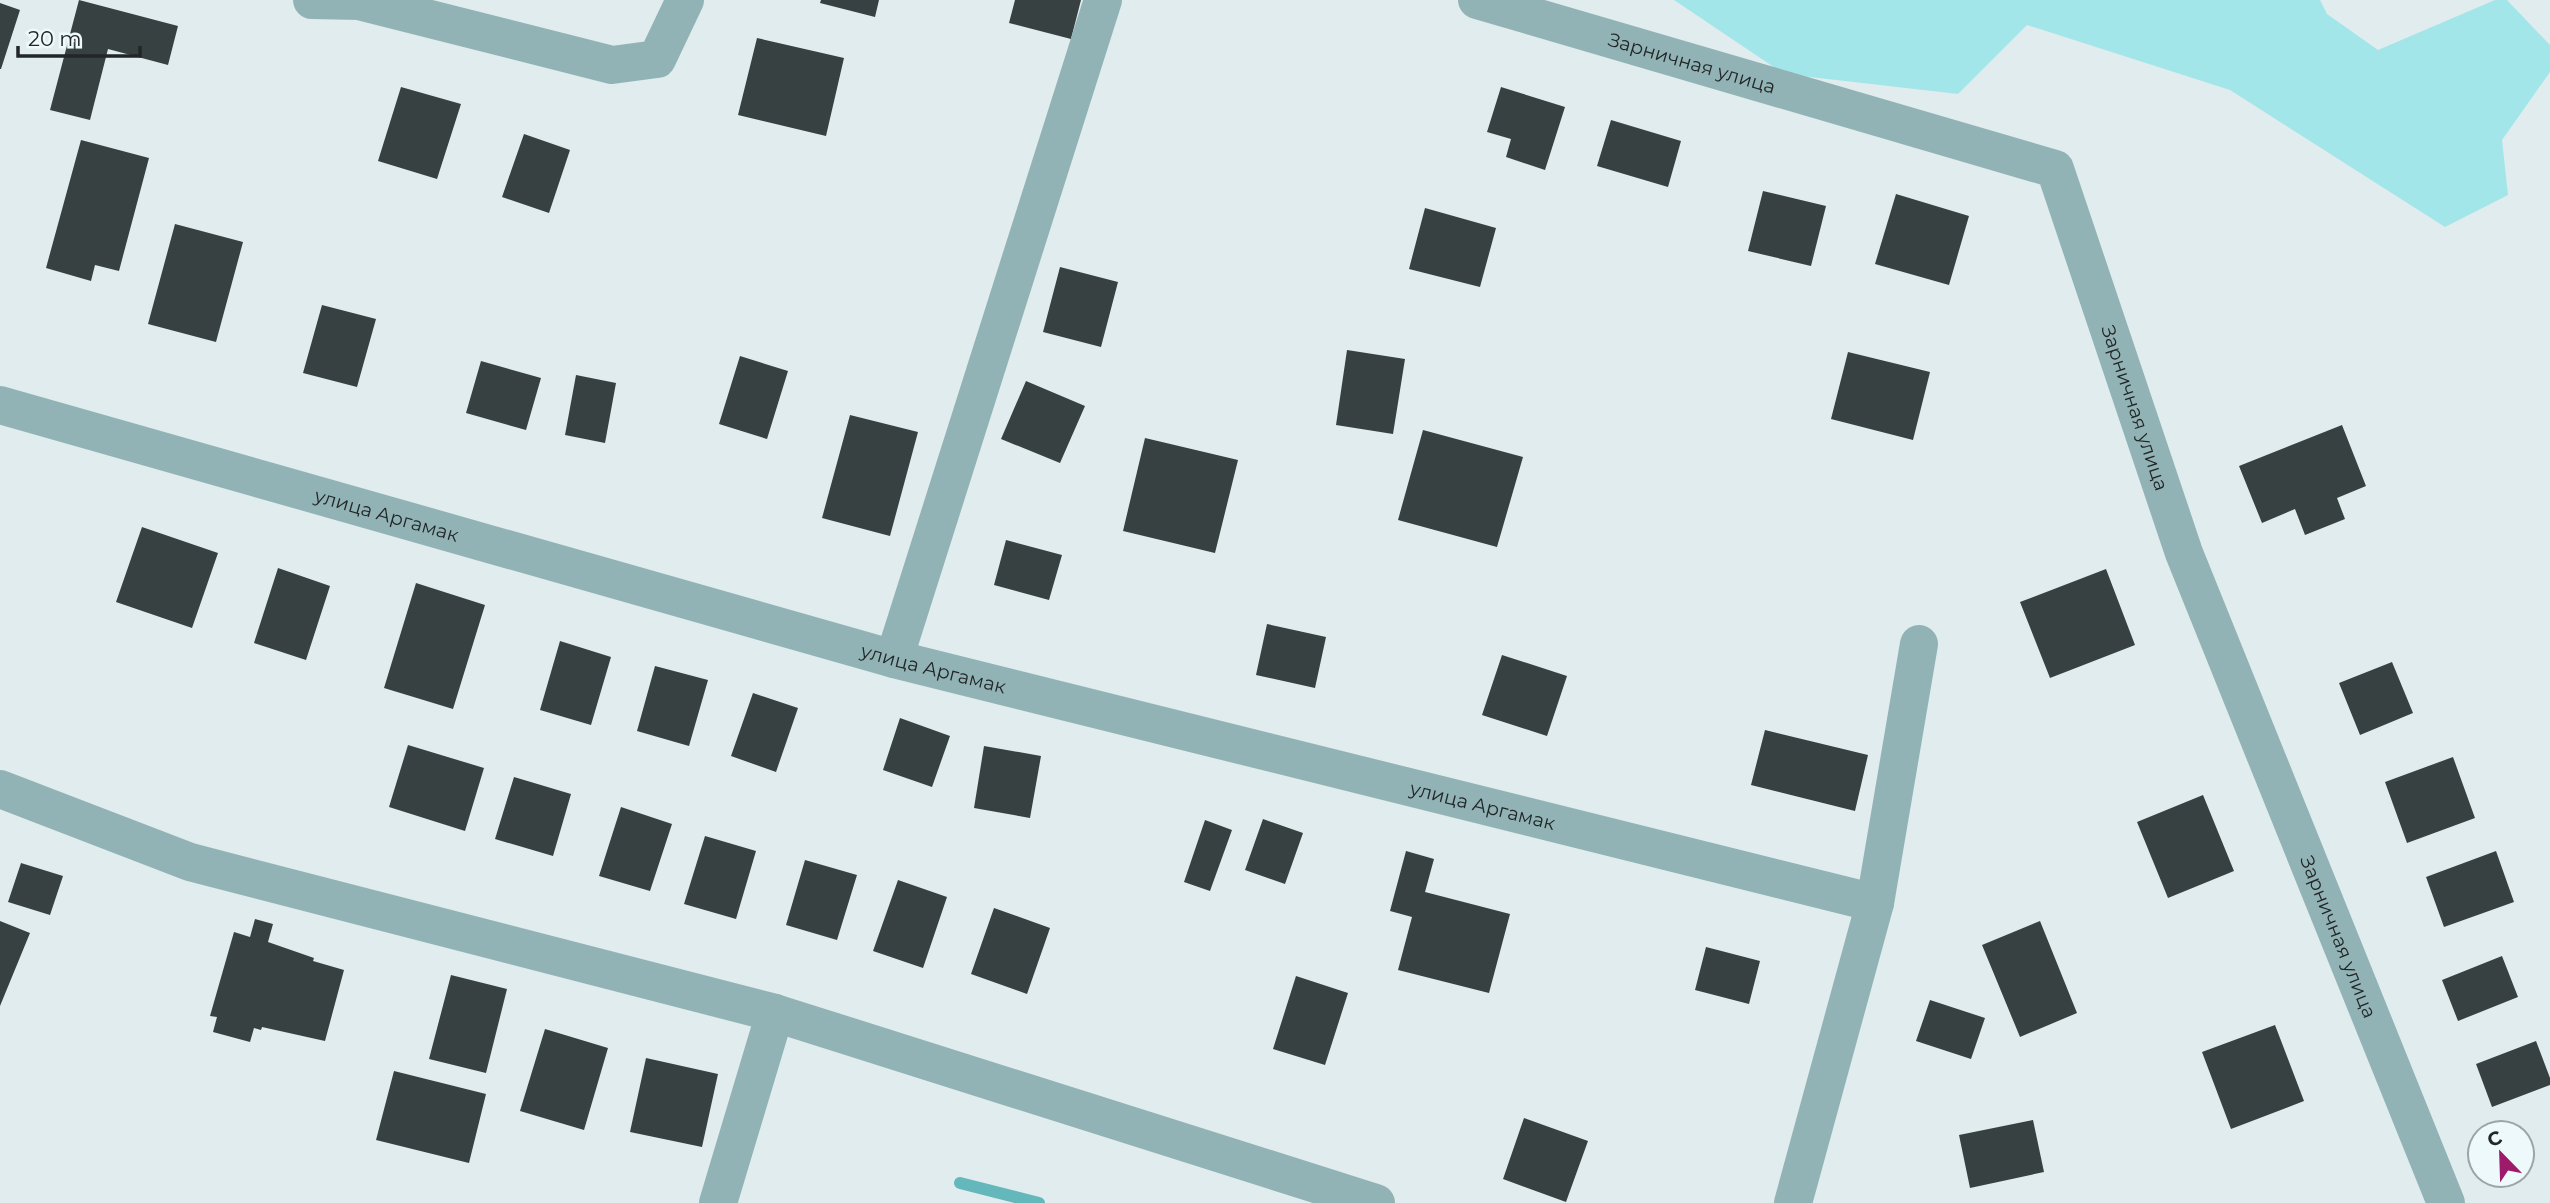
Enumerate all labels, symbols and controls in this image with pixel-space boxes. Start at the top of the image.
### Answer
scale bar [18,14,140,58]
text: 20 m [28,26,82,51]
street label: Зарничная улица [1606,28,1778,99]
street label: Зарничная улица [2096,322,2173,494]
street label: улица Аргамак [311,484,461,547]
street label: улица Аргамак [857,639,1008,698]
street label: улица Аргамак [1407,777,1558,835]
street label: Зарничная улица [2295,852,2381,1021]
north arrow [2466,1119,2536,1189]
text: С [2484,1125,2506,1152]

